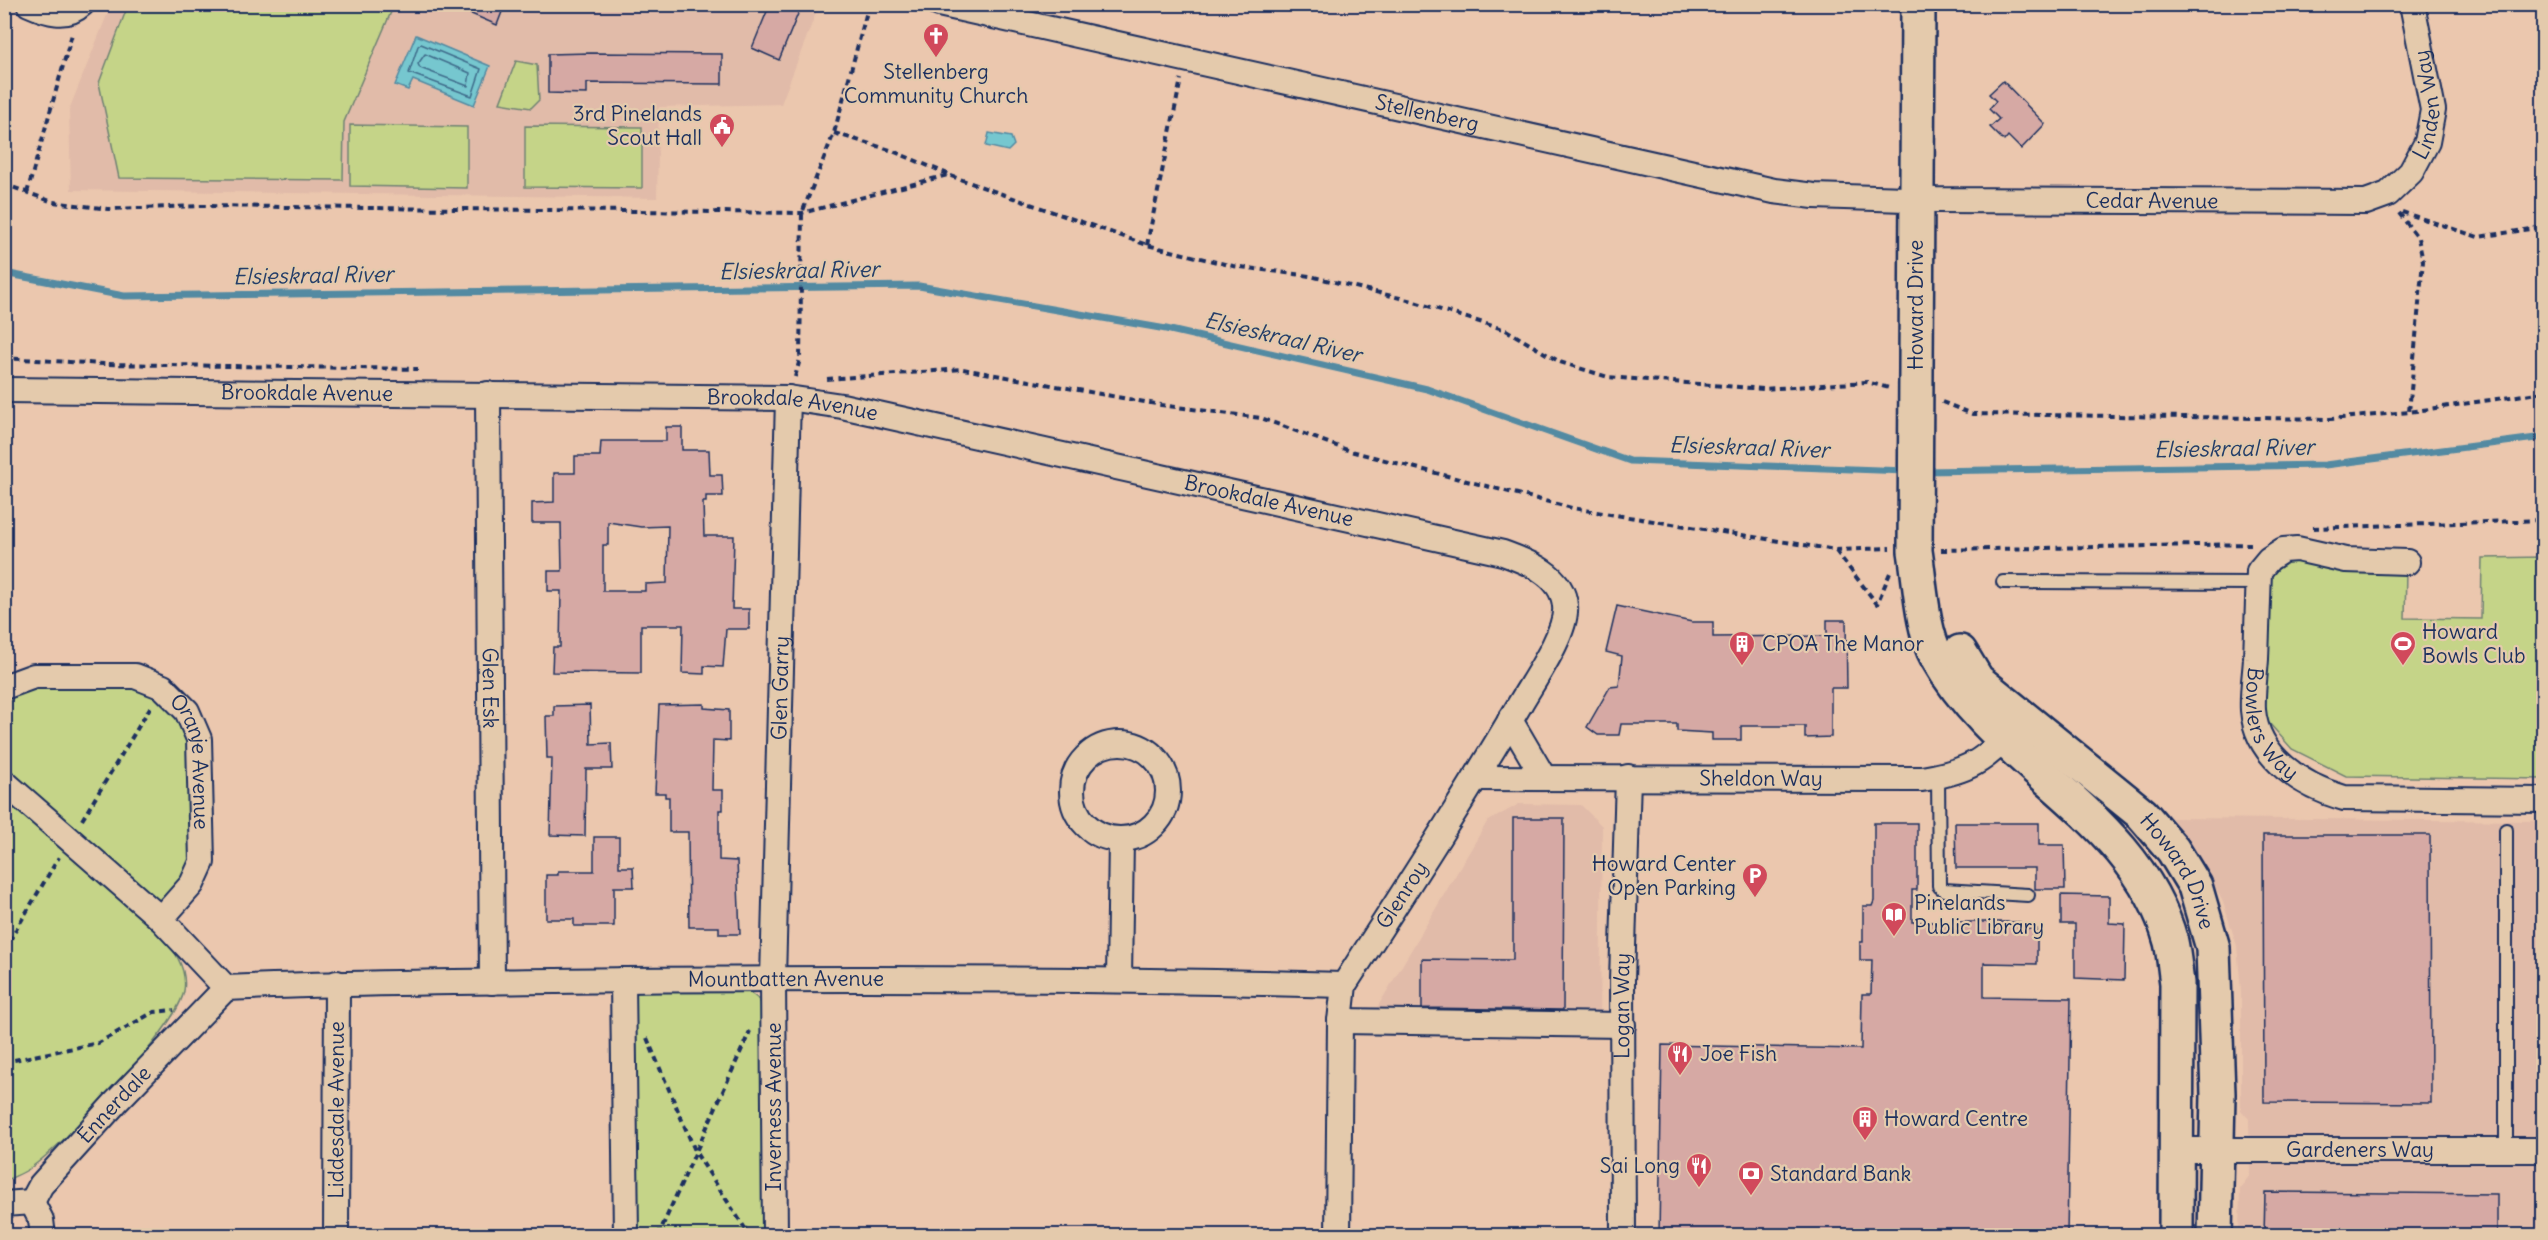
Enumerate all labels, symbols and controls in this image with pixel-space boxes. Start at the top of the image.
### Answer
church icon: Stellenberg Community Church [921,21,951,59]
street label: Linden Way [2406,48,2446,164]
place label: Stellenberg Community Church [844,58,1028,109]
street label: Stellenberg [1373,88,1481,137]
place label: 3rd Pinelands Scout Hall [573,100,702,151]
public building icon: 3rd Pinelands Scout Hall [707,111,737,149]
street label: Cedar Avenue [2085,187,2218,214]
street label: Howard Drive [1902,240,1929,370]
water label: Elsieskraal River [719,255,882,285]
water label: Elsieskraal River [233,260,396,290]
water label: Elsieskraal River [1202,305,1367,369]
street label: Brookdale Avenue [221,378,393,407]
street label: Brookdale Avenue [707,383,881,427]
water label: Elsieskraal River [1668,430,1833,464]
water label: Elsieskraal River [2154,433,2317,463]
street label: Brookdale Avenue [1182,469,1356,532]
place label: Howard Bowls Club [2422,618,2526,669]
building icon: CPOA The Manor [1727,629,1757,667]
sports icon: Howard Bowls Club [2388,629,2418,667]
place label: CPOA The Manor [1762,630,1924,657]
street label: Glen Garry [765,635,795,741]
street label: Glen Esk [477,647,504,729]
street label: Bowlers Way [2240,666,2304,786]
street label: Oranje Avenue [164,688,215,830]
street label: Sheldon Way [1699,765,1823,792]
street label: Howard Drive [2134,807,2221,932]
place label: Howard Center Open Parking [1592,850,1736,901]
street label: Glenroy [1370,856,1433,934]
parking icon: Howard Center Open Parking [1740,861,1770,899]
place label: Pinelands Public Library [1914,889,2044,940]
library icon: Pinelands Public Library [1879,900,1909,938]
street label: Logan Way [1608,953,1636,1059]
street label: Mountbatten Avenue [688,965,884,993]
street label: Liddesdale Avenue [322,1021,350,1199]
street label: Inverness Avenue [760,1022,787,1192]
restaurant icon: Joe Fish [1665,1039,1695,1077]
place label: Joe Fish [1700,1040,1777,1067]
street label: Ennerdale [71,1060,157,1149]
building icon: Howard Centre [1850,1104,1880,1142]
place label: Howard Centre [1884,1105,2028,1132]
street label: Gardeners Way [2286,1136,2434,1163]
restaurant icon: Sai Long [1684,1151,1714,1189]
place label: Sai Long [1600,1152,1680,1179]
bank icon: Standard Bank [1736,1159,1766,1197]
place label: Standard Bank [1770,1160,1911,1187]

